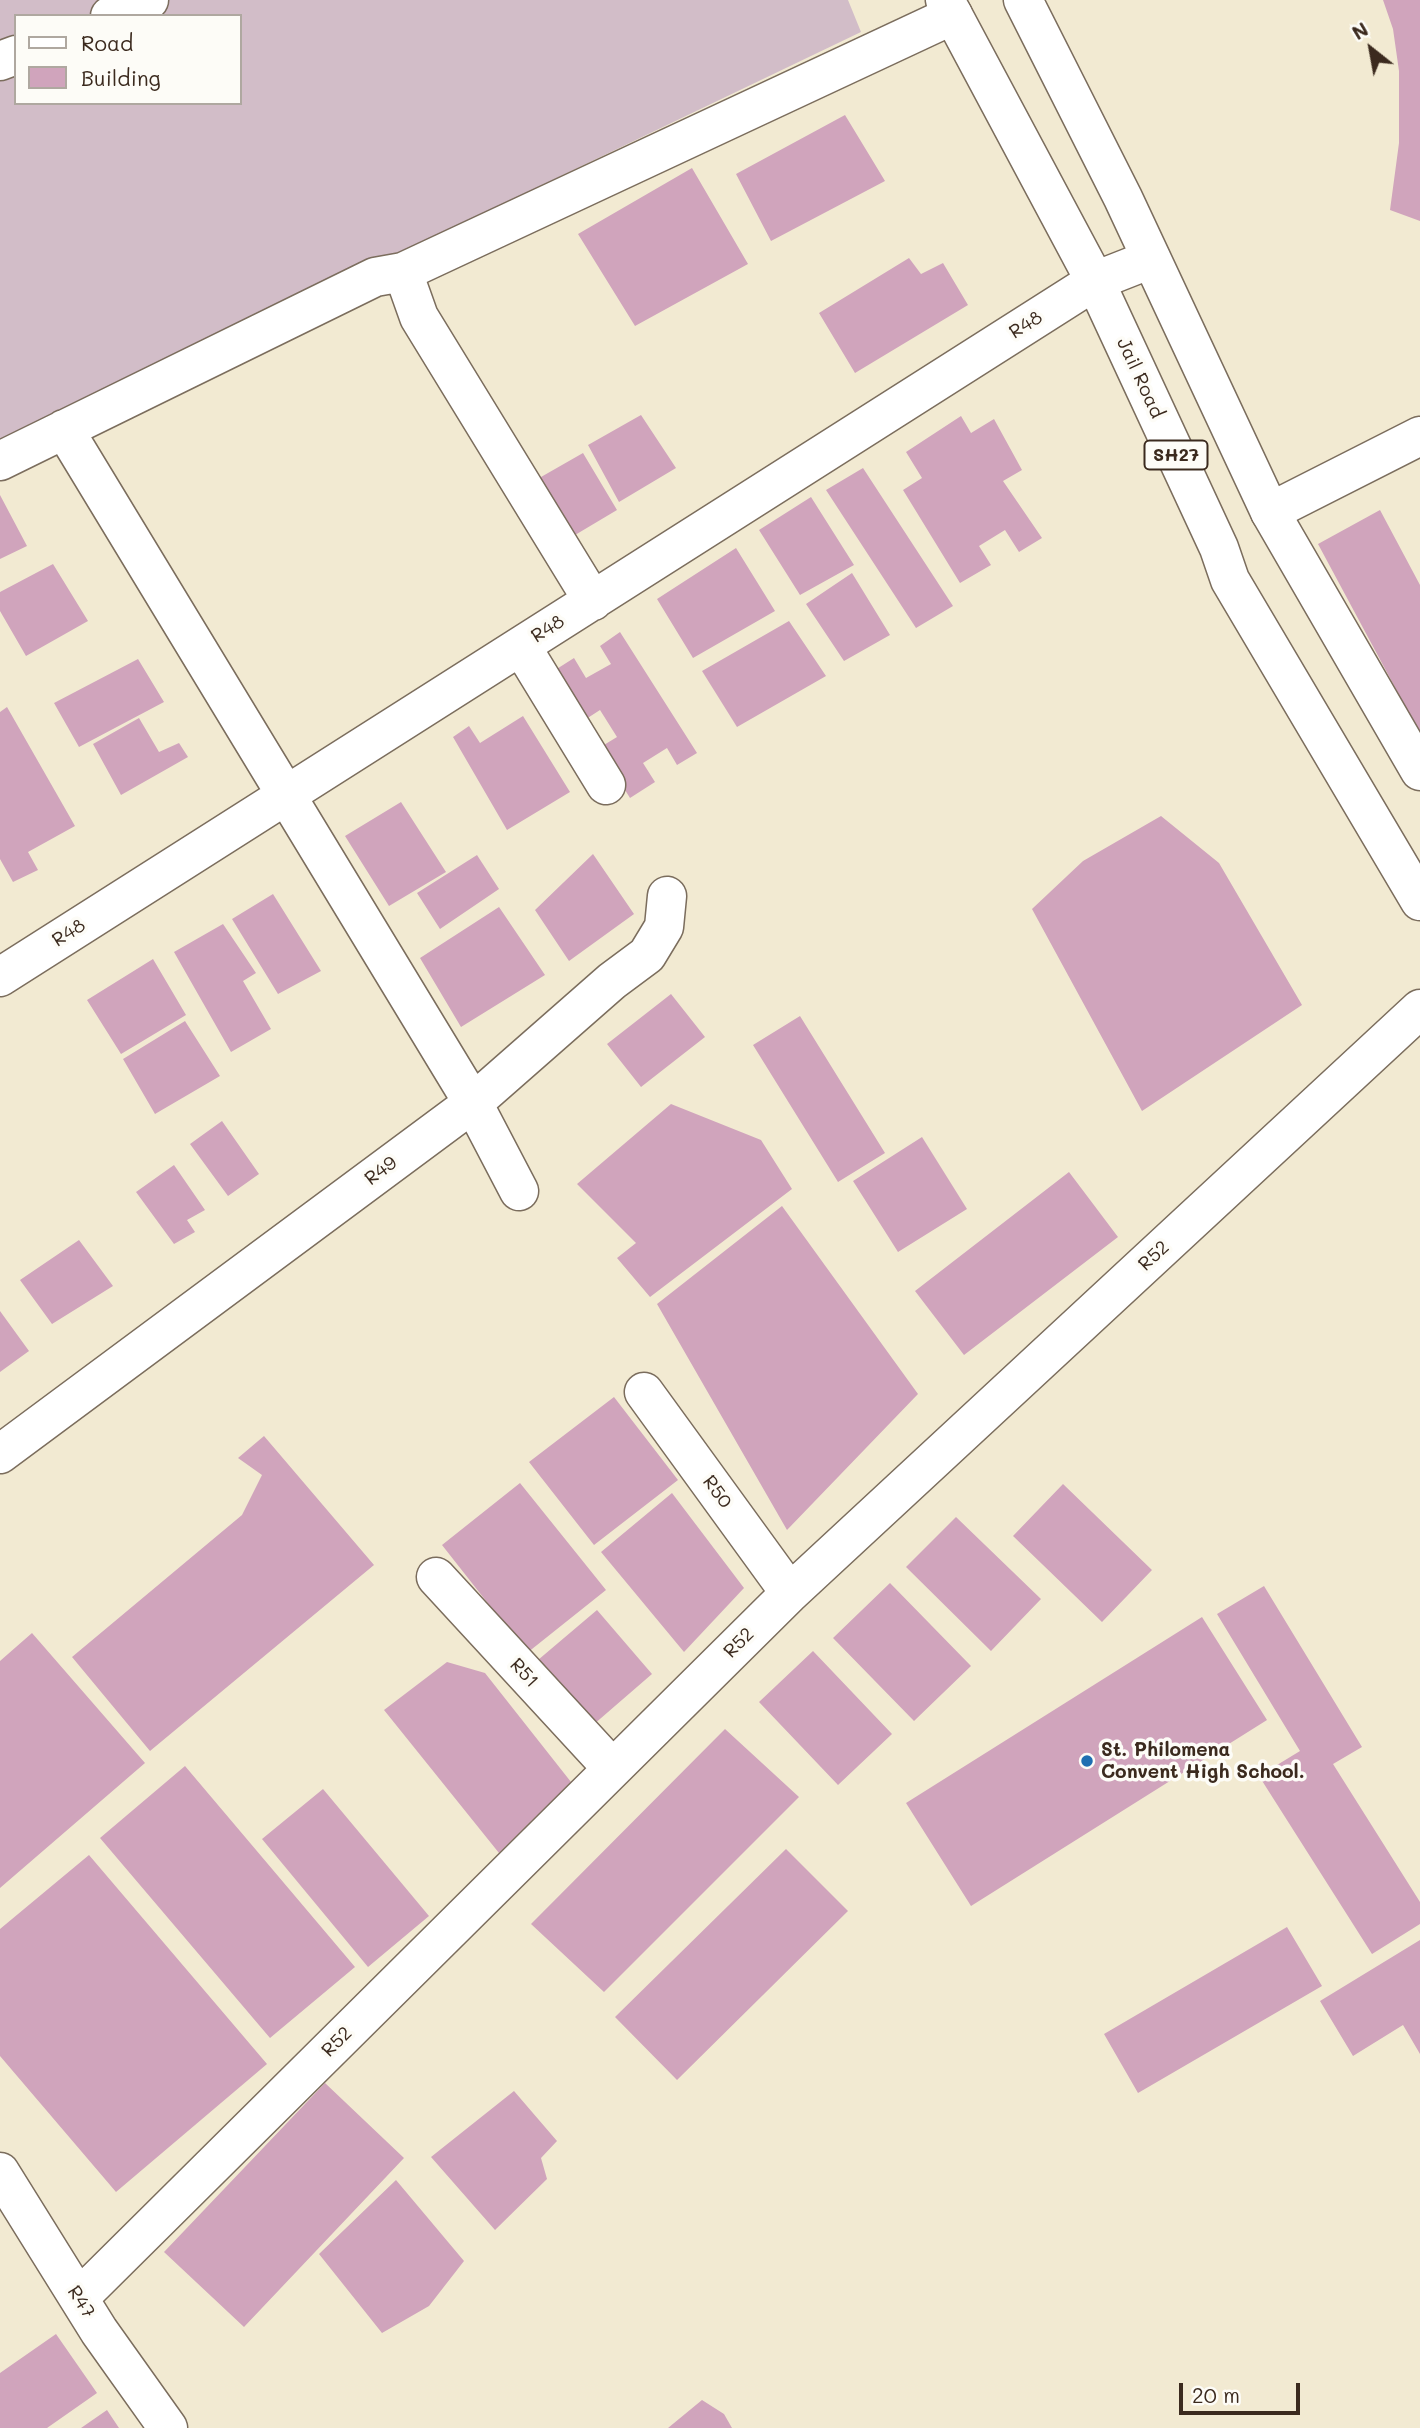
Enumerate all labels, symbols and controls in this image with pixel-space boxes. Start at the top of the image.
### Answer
legend [14,14,242,105]
north arrow [1336,14,1406,84]
text: N [1347,16,1373,45]
text: Road [81,29,133,56]
text: Building [81,64,161,91]
street label: R48 [1005,306,1047,344]
street label: Jail Road [1111,334,1169,422]
road number: SH27 [1144,440,1208,470]
street label: R48 [527,610,569,648]
street label: R48 [48,914,90,952]
street label: R49 [360,1151,402,1191]
street label: R52 [1134,1236,1174,1276]
street label: R50 [697,1471,737,1513]
street label: R52 [719,1623,759,1663]
street label: R51 [505,1654,543,1692]
place label: St. Philomena Convent High School. [1101,1739,1305,1783]
marker: St. Philomena Convent High School. [1079,1753,1095,1769]
street label: R52 [317,2022,357,2062]
street label: R47 [62,2282,100,2322]
scale bar [1182,2368,1303,2412]
text: 20 m [1192,2381,1240,2408]

